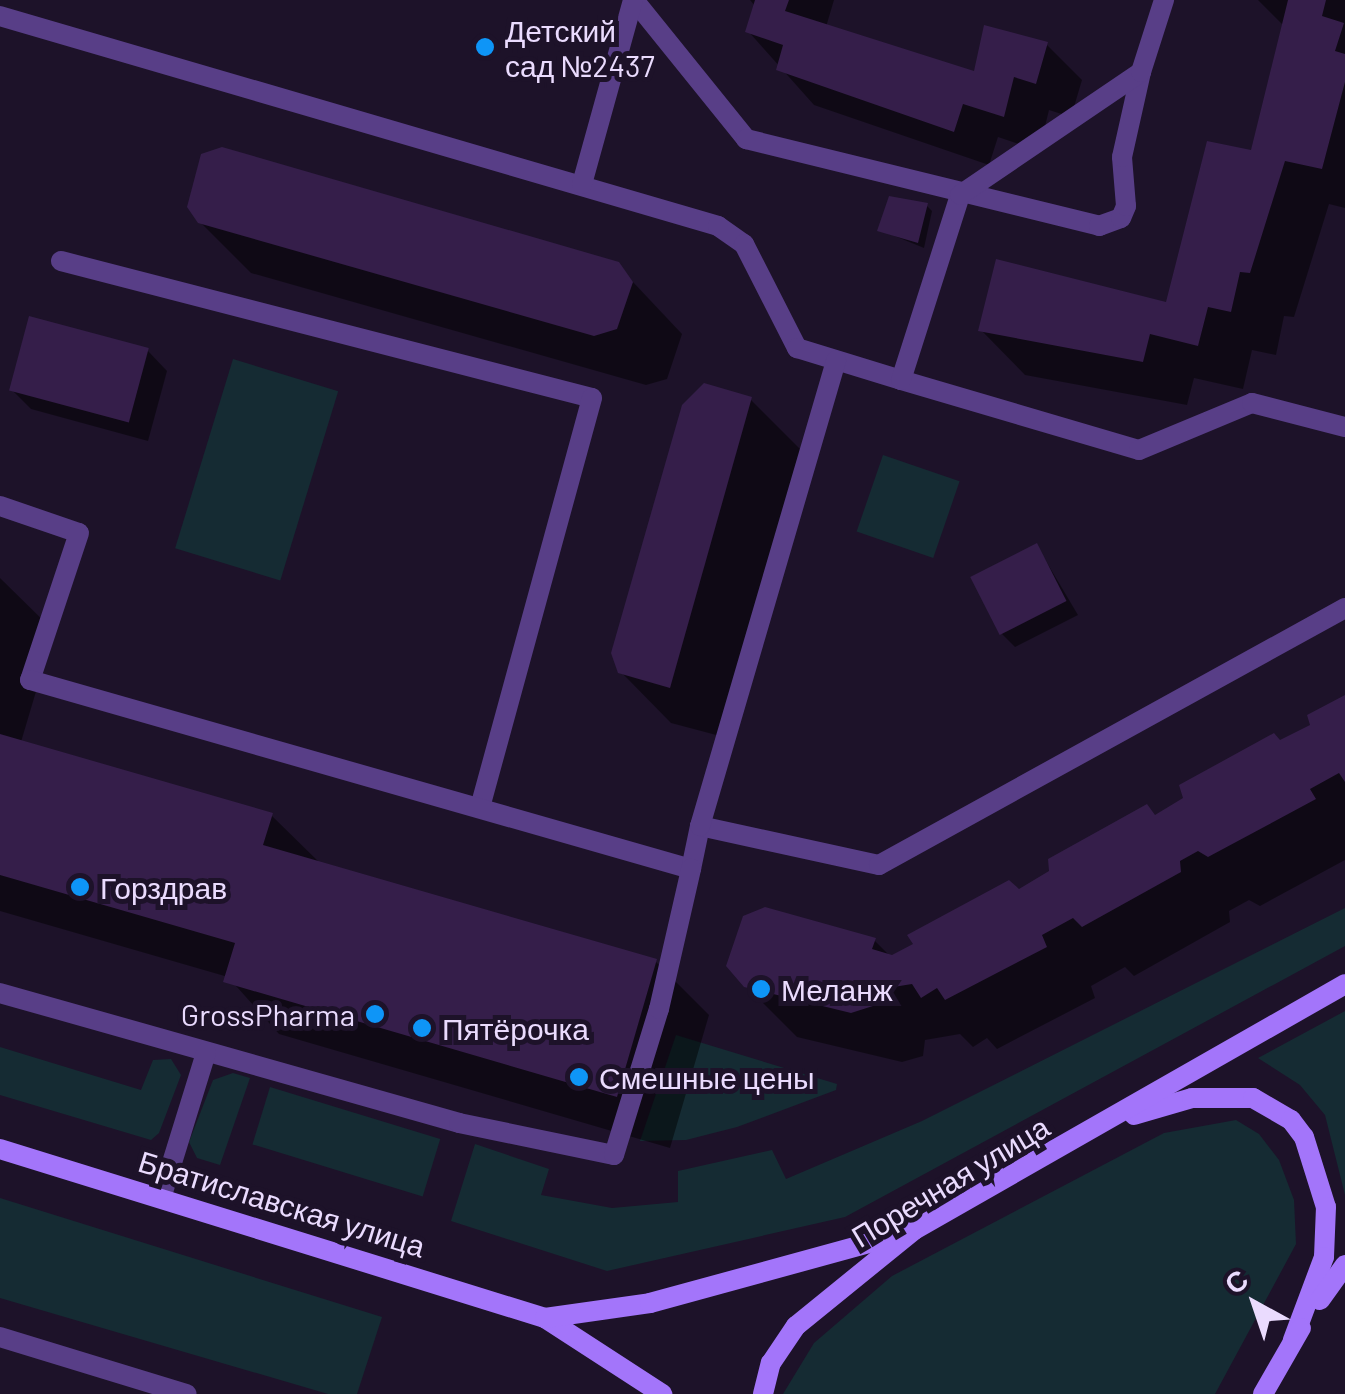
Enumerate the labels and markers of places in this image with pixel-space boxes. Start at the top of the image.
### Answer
place label: Детский сад №2437 [505,12,655,82]
marker: Детский сад №2437 [474,36,496,58]
place label: Горздрав [100,869,227,905]
marker: Горздрав [69,876,91,898]
place label: Меланж [781,971,893,1007]
marker: Меланж [750,978,772,1000]
place label: GrossPharma [181,996,355,1032]
marker: GrossPharma [364,1003,386,1025]
place label: Пятёрочка [442,1010,589,1046]
marker: Пятёрочка [411,1017,433,1039]
place label: Смешные цены [599,1059,815,1095]
marker: Смешные цены [568,1066,590,1088]

